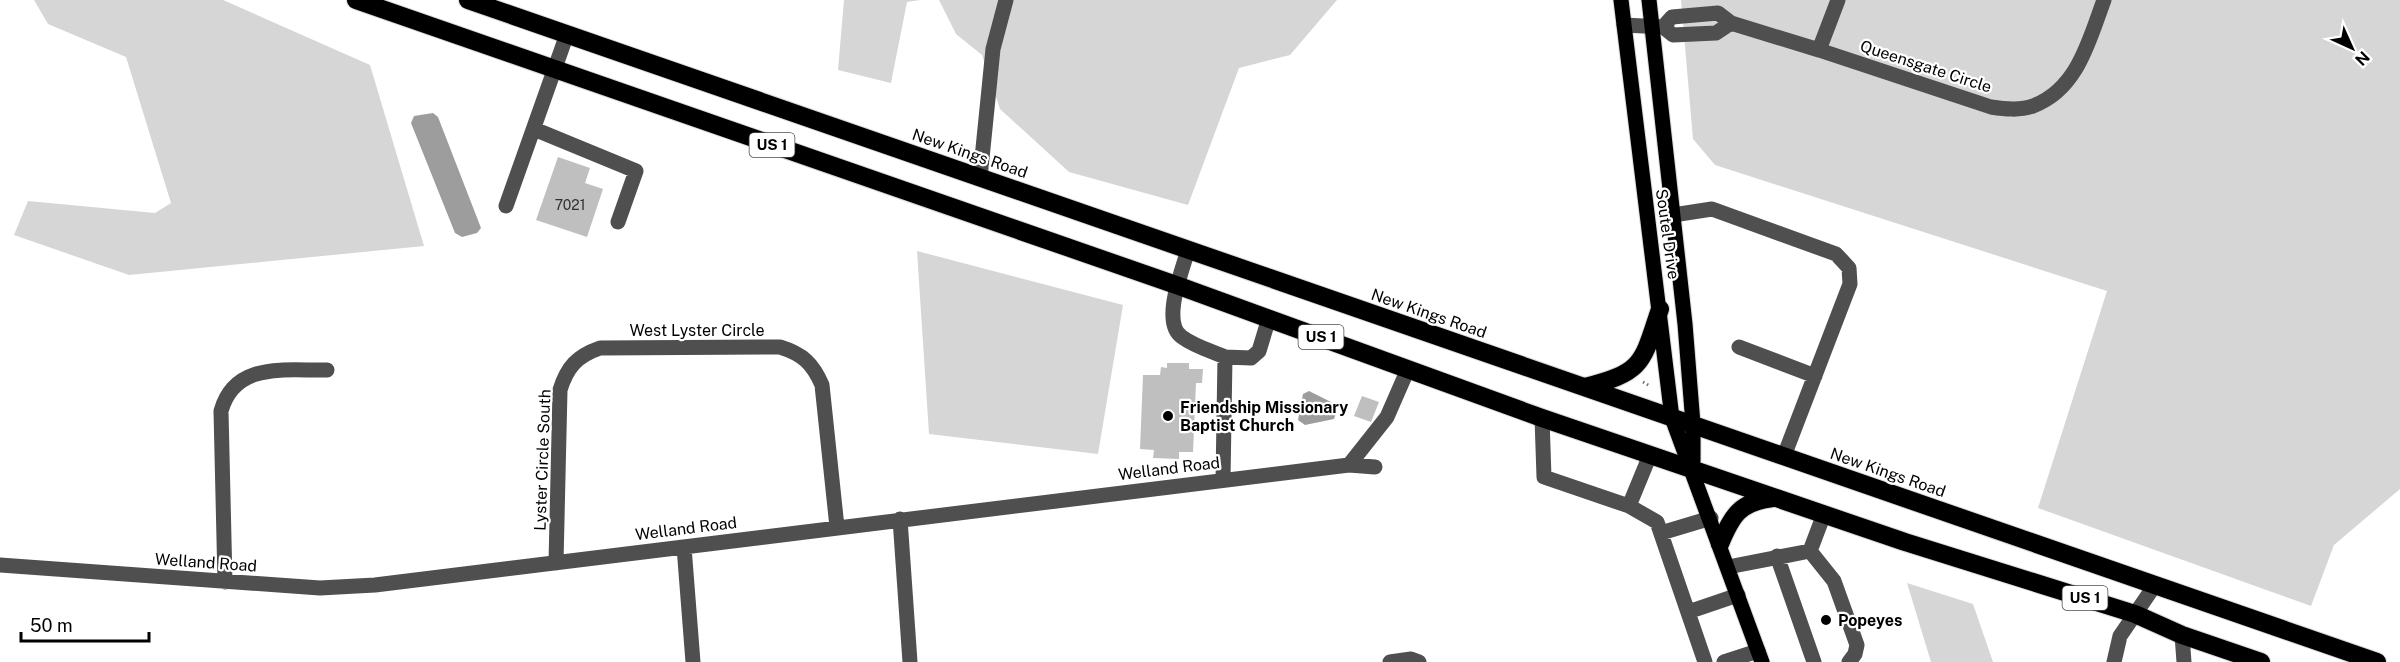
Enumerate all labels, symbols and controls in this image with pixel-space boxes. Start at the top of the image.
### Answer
north arrow [2322,18,2382,78]
street label: Queensgate Circle [1858,36,1994,97]
text: N [2351,47,2373,69]
street label: New Kings Road [910,125,1030,182]
road number: US 1 [750,133,794,157]
street label: Soutel Drive [1652,188,1683,281]
house number: 7021 [555,197,585,213]
street label: New Kings Road [1369,285,1489,342]
street label: West Lyster Circle [629,321,765,340]
road number: US 1 [1298,325,1344,349]
street label: Lyster Circle South [531,389,554,531]
place label: Friendship Missionary Baptist Church [1180,398,1348,435]
marker: Friendship Missionary Baptist Church [1161,409,1175,423]
street label: New Kings Road [1828,444,1948,501]
street label: Welland Road [1117,453,1221,484]
street label: Welland Road [634,513,738,544]
street label: Welland Road [154,549,258,576]
road number: US 1 [2062,586,2108,610]
scale bar [21,605,148,643]
place label: Popeyes [1838,611,1902,630]
marker: Popeyes [1819,613,1833,627]
text: 50 m [30,615,73,636]

